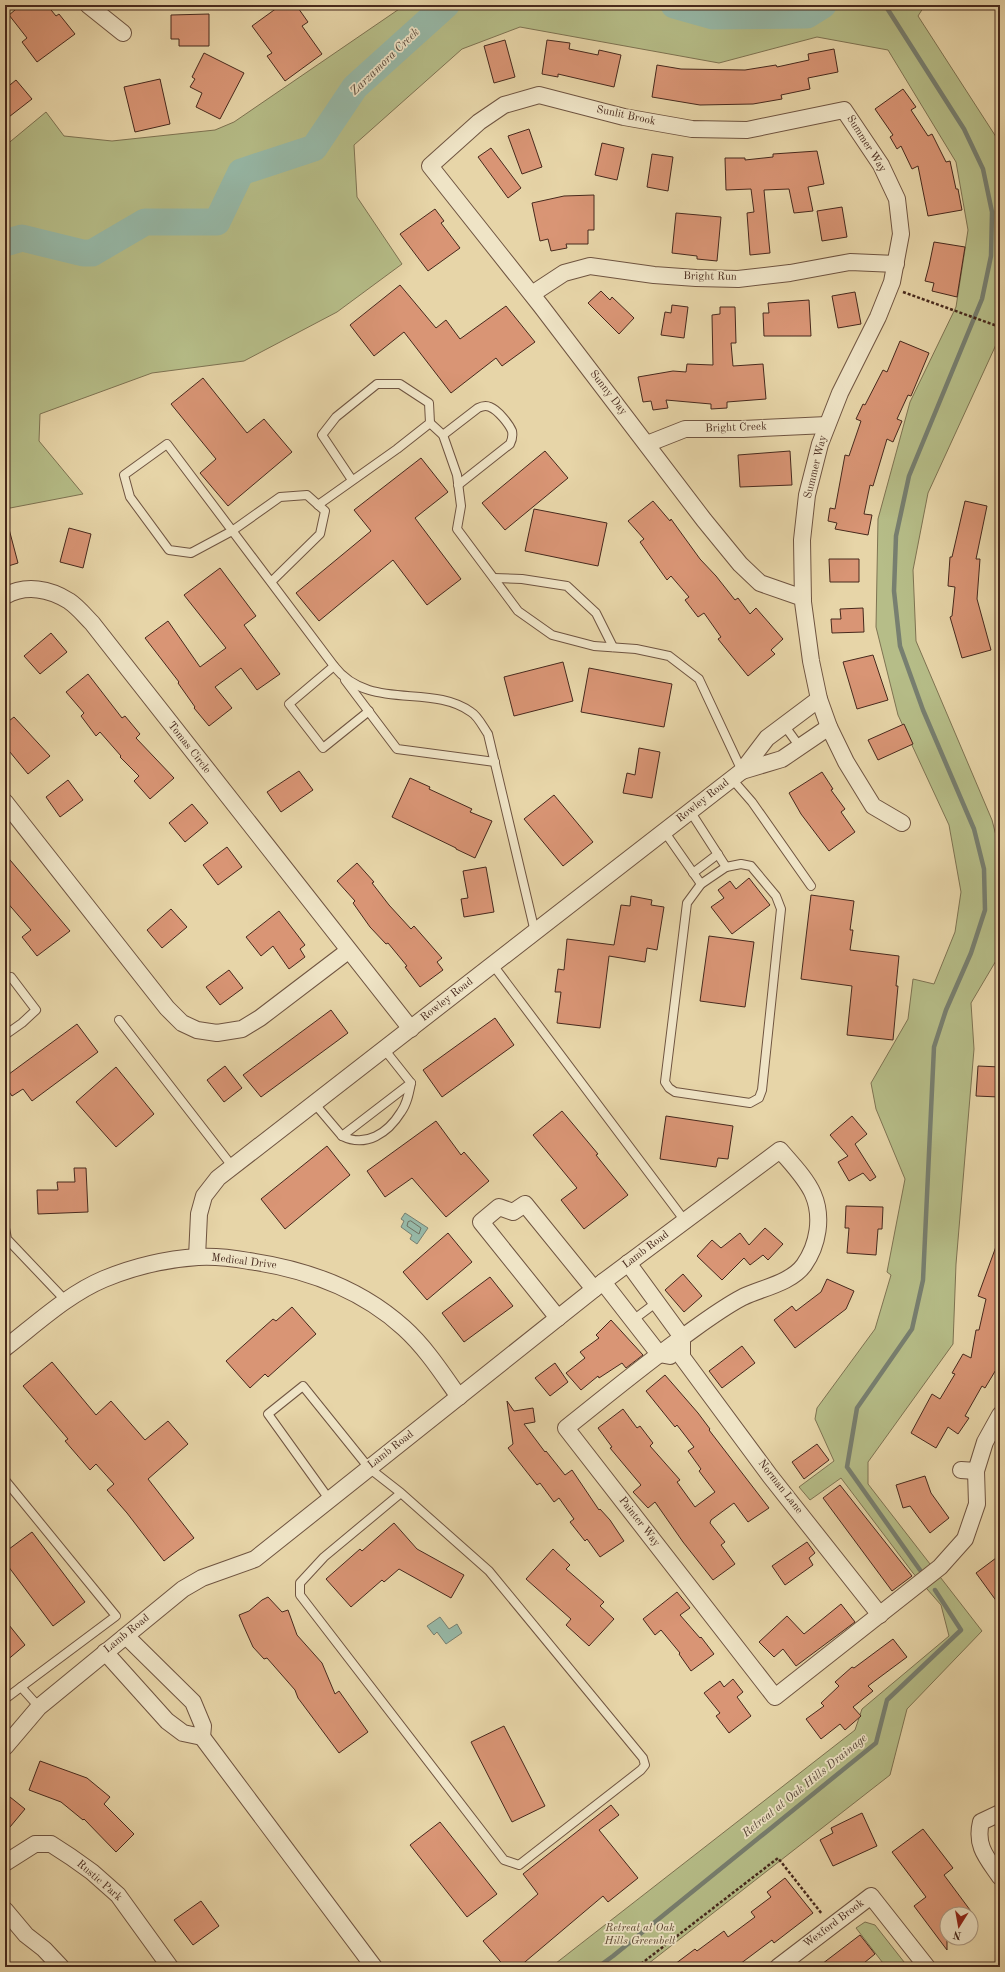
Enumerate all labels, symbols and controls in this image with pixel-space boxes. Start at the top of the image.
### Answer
water label: Zarzamora Creek [348,26,422,98]
street label: Sunlit Brook [595,104,657,128]
street label: Summer Way [844,114,888,175]
street label: Bright Run [683,271,737,283]
street label: Sunny Day [587,369,629,417]
street label: Bright Creek [705,421,767,435]
street label: Summer Way [803,434,829,500]
street label: Tomas Circle [165,720,213,776]
street label: Rowley Road [675,777,731,825]
street label: Rowley Road [419,976,475,1024]
street label: Lamb Road [621,1229,671,1271]
street label: Medical Drive [211,1253,277,1271]
street label: Lamb Road [366,1429,416,1471]
street label: Norman Lane [756,1458,804,1516]
street label: Painter Way [616,1495,662,1549]
street label: Lamb Road [102,1612,152,1656]
water label: Retreat at Oak Hills Drainage [740,1732,870,1841]
street label: Rustic Park [74,1859,124,1904]
street label: Wexford Brook [802,1898,867,1950]
north arrow [939,1906,979,1946]
park label: Retreat at Oak Hills Greenbelt [603,1923,676,1947]
text: N [952,1928,963,1941]

